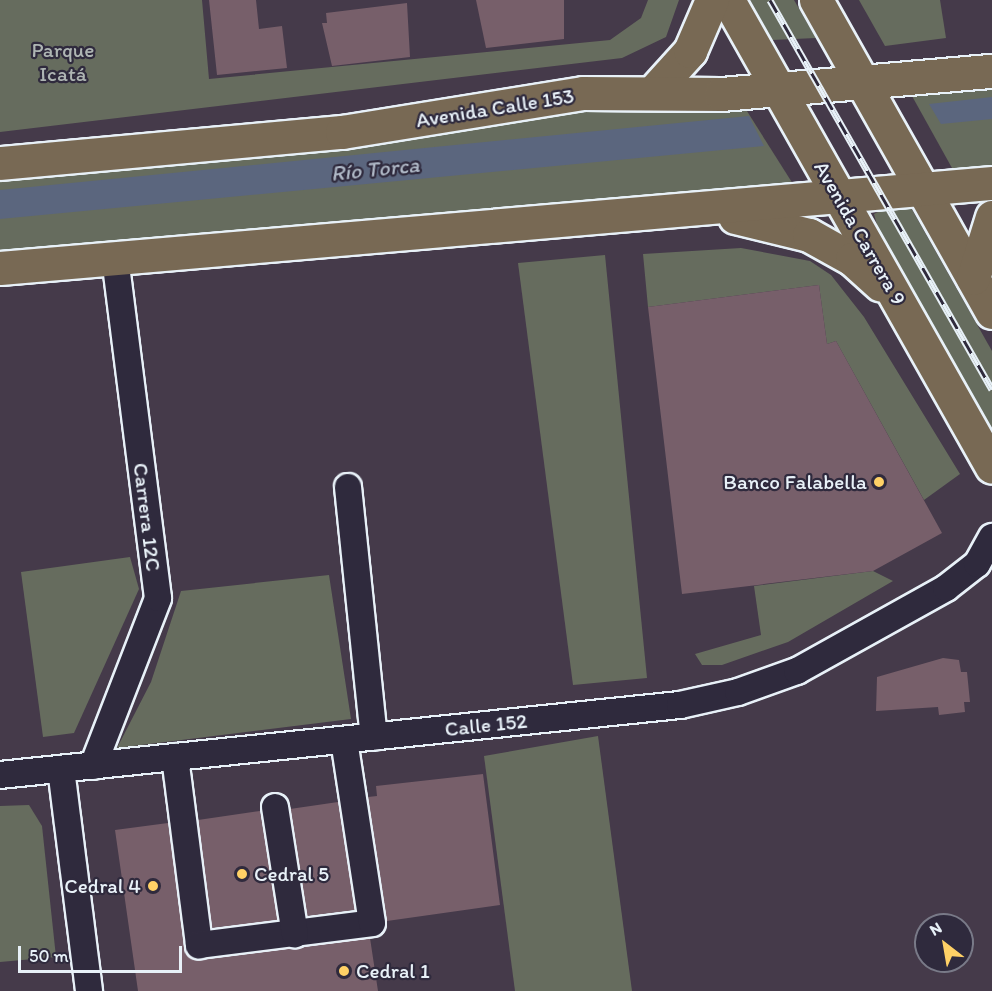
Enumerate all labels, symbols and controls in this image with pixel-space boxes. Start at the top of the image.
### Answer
park label: Parque Icatá [32,37,94,87]
street label: Avenida Calle 153 [414,83,576,133]
water label: Río Torca [331,151,419,187]
street label: Avenida Carrera 9 [809,157,911,309]
street label: Carrera 12C [128,461,166,573]
place label: Banco Falabella [725,469,867,495]
marker: Banco Falabella [872,475,886,489]
street label: Calle 152 [443,708,529,742]
place label: Cedral 5 [254,861,329,887]
marker: Cedral 5 [235,867,249,881]
place label: Cedral 4 [64,873,141,899]
marker: Cedral 4 [146,879,160,893]
north arrow [914,913,974,973]
text: N [926,918,945,940]
scale bar [21,934,184,972]
text: 50 m [29,945,69,967]
place label: Cedral 1 [356,958,430,984]
marker: Cedral 1 [337,964,351,978]

